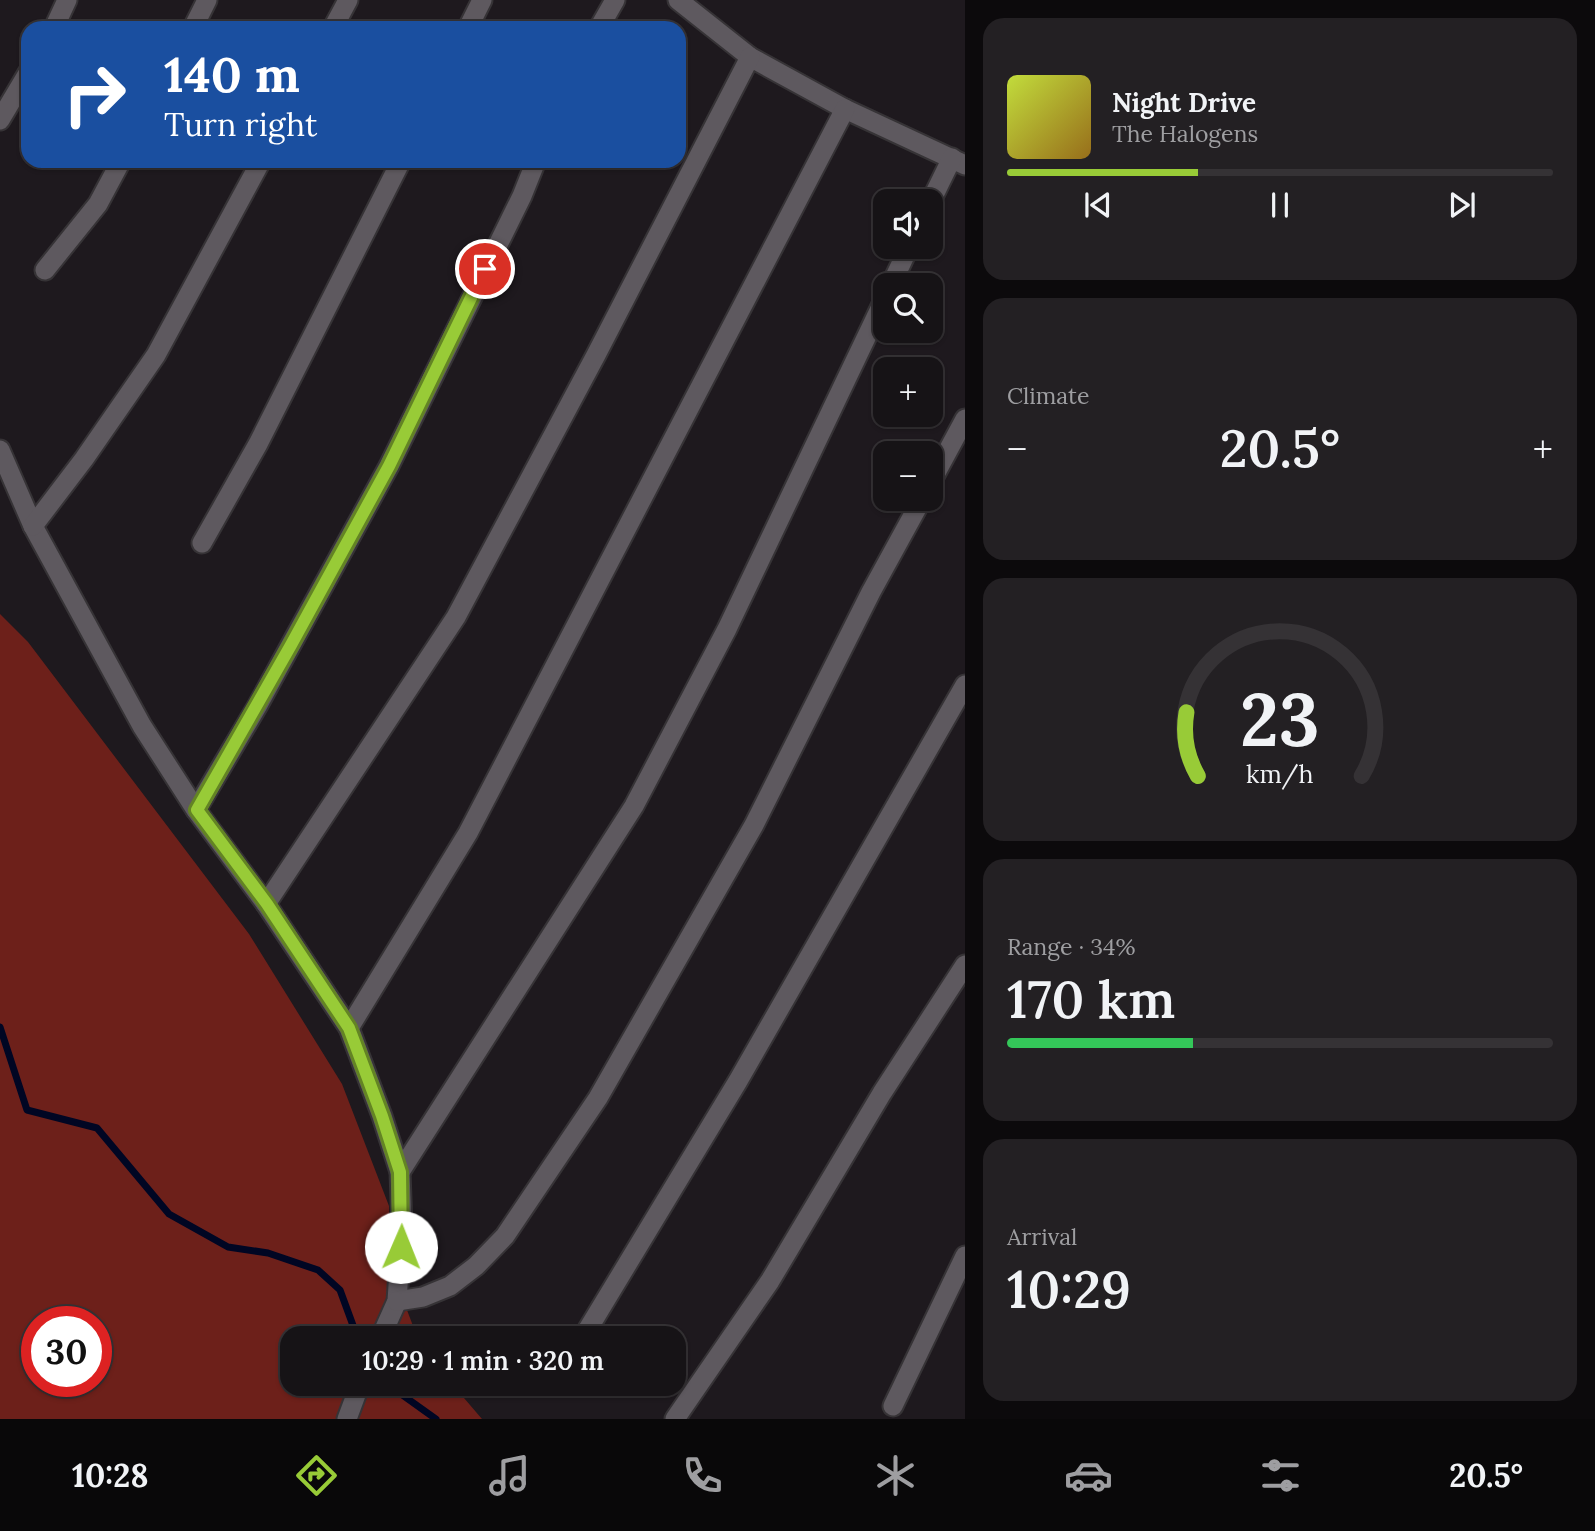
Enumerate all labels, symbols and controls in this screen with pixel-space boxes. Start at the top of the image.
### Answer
text: 140 m [164,43,300,105]
icon: right [49,49,140,140]
text: Night Drive [1112,86,1256,119]
text: Turn right [164,104,317,145]
text: The Halogens [1112,119,1258,148]
icon: previous [1079,186,1117,224]
icon: pause [1261,186,1299,224]
icon: next [1443,186,1481,224]
map controls [873,189,943,511]
button: sound [873,189,943,259]
pin [455,239,515,299]
icon: arrive [466,250,504,288]
button: search [873,273,943,343]
button: + [873,357,943,427]
text: Climate [1007,381,1089,410]
text: 20.5° [1220,415,1340,481]
text: − [1007,425,1027,473]
text: + [1533,425,1553,473]
button: − [873,441,943,511]
text: 23 [1240,673,1320,766]
text: km/h [1246,757,1314,789]
text: Range · 34% [1007,932,1135,961]
text: 170 km [1007,966,1175,1032]
position arrow [364,1210,438,1284]
text: Arrival [1007,1222,1077,1251]
text: 10:29 [1007,1256,1131,1322]
speed limit sign: 30 [21,1306,112,1397]
text: 10:29 · 1 min · 320 m [362,1344,604,1377]
icon: directions [292,1451,341,1500]
icon: music [485,1451,534,1500]
icon: phone [678,1451,727,1500]
icon: climate [871,1451,920,1500]
icon: car [1064,1451,1113,1500]
icon: filters [1256,1451,1305,1500]
text: 10:28 [72,1455,149,1496]
text: 20.5° [1449,1455,1523,1496]

